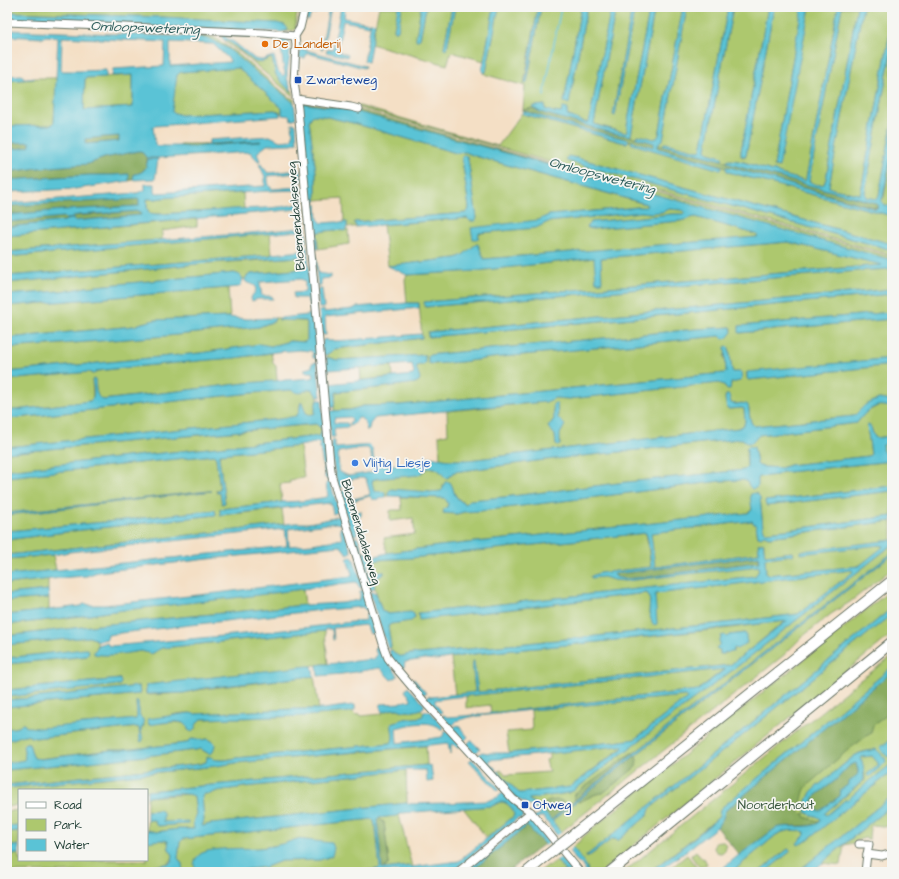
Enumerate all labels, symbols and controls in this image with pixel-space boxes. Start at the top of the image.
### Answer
water label: Omloopswetering [90,16,201,40]
place label: De Landerij [273,35,342,53]
marker: De Landerij [260,39,270,49]
place label: Zwarteweg [306,71,377,90]
marker: Zwarteweg [293,75,303,85]
water label: Omloopswetering [547,152,658,200]
street label: Bloemendaalseweg [282,161,311,271]
place label: Vlijtig Liesje [363,454,430,473]
marker: Vlijtig Liesje [350,458,360,468]
street label: Bloemendaalseweg [335,477,386,587]
legend [18,789,148,861]
place label: Otweg [533,796,572,815]
park label: Noorderhout [738,796,815,814]
text: Road [54,797,82,814]
marker: Otweg [520,800,530,810]
text: Park [54,817,82,834]
text: Water [54,837,90,854]

